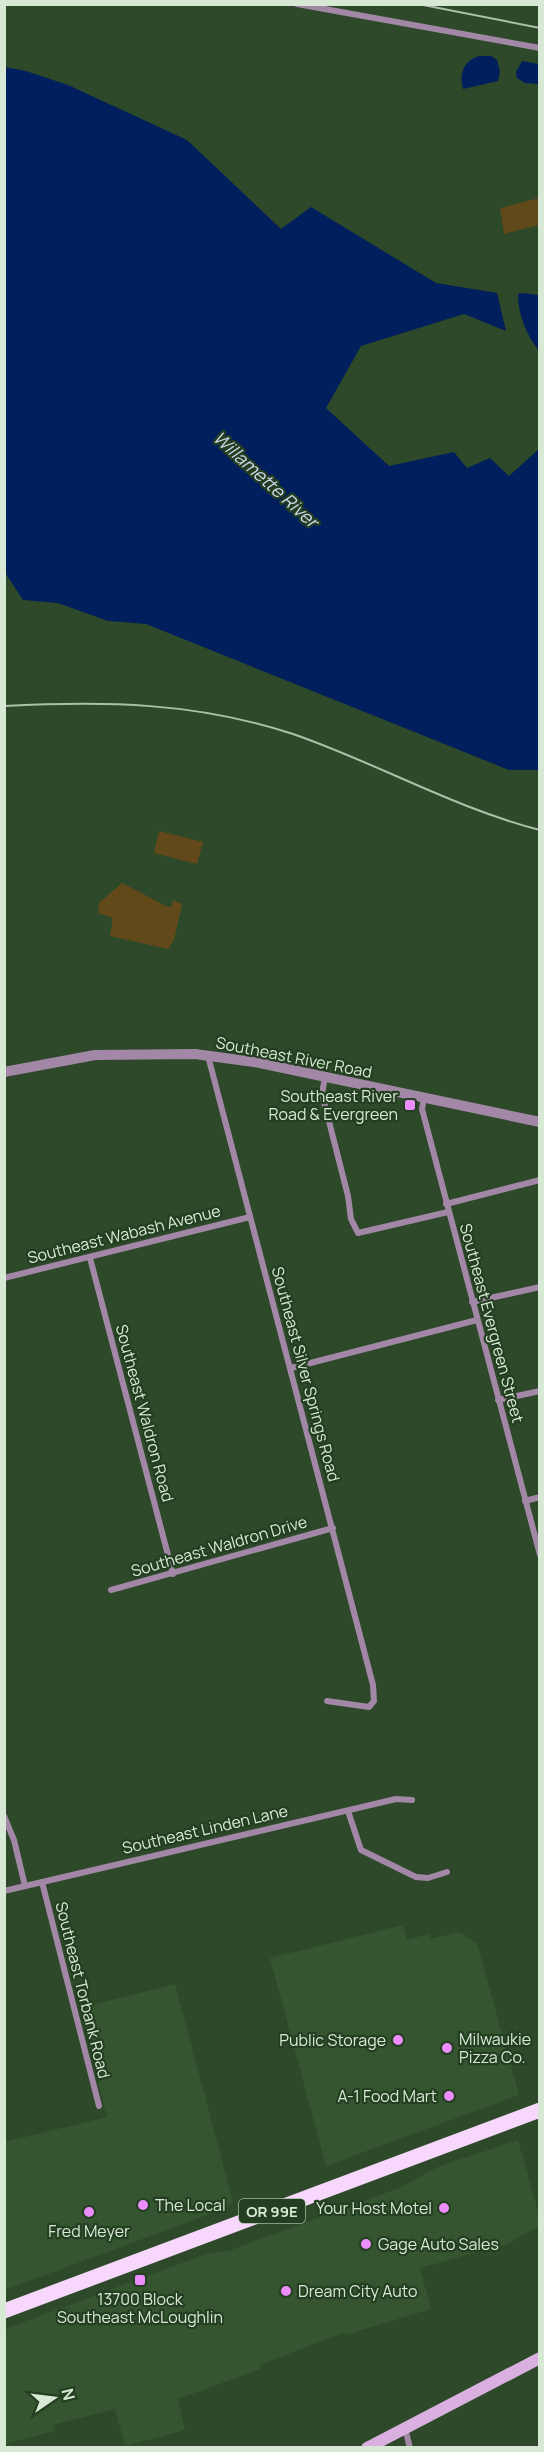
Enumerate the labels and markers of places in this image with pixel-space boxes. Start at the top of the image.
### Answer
place label: Southeast River Road & Evergreen [268,1085,398,1125]
marker: Southeast River Road & Evergreen [403,1098,417,1112]
place label: Milwaukie Pizza Co. [459,2028,531,2068]
place label: Public Storage [279,2029,386,2051]
marker: Public Storage [391,2033,405,2047]
marker: Milwaukie Pizza Co. [440,2041,454,2055]
place label: A-1 Food Mart [337,2085,437,2107]
marker: A-1 Food Mart [442,2089,456,2103]
place label: The Local [155,2194,226,2216]
place label: Your Host Motel [316,2197,432,2219]
marker: The Local [136,2198,150,2212]
marker: Your Host Motel [437,2201,451,2215]
marker: Fred Meyer [82,2205,96,2219]
place label: Fred Meyer [48,2220,130,2242]
place label: Gage Auto Sales [378,2233,499,2255]
marker: Gage Auto Sales [359,2237,373,2251]
marker: 13700 Block Southeast McLoughlin [133,2273,147,2287]
place label: Dream City Auto [298,2280,417,2302]
marker: Dream City Auto [279,2284,293,2298]
place label: 13700 Block Southeast McLoughlin [57,2288,223,2328]

